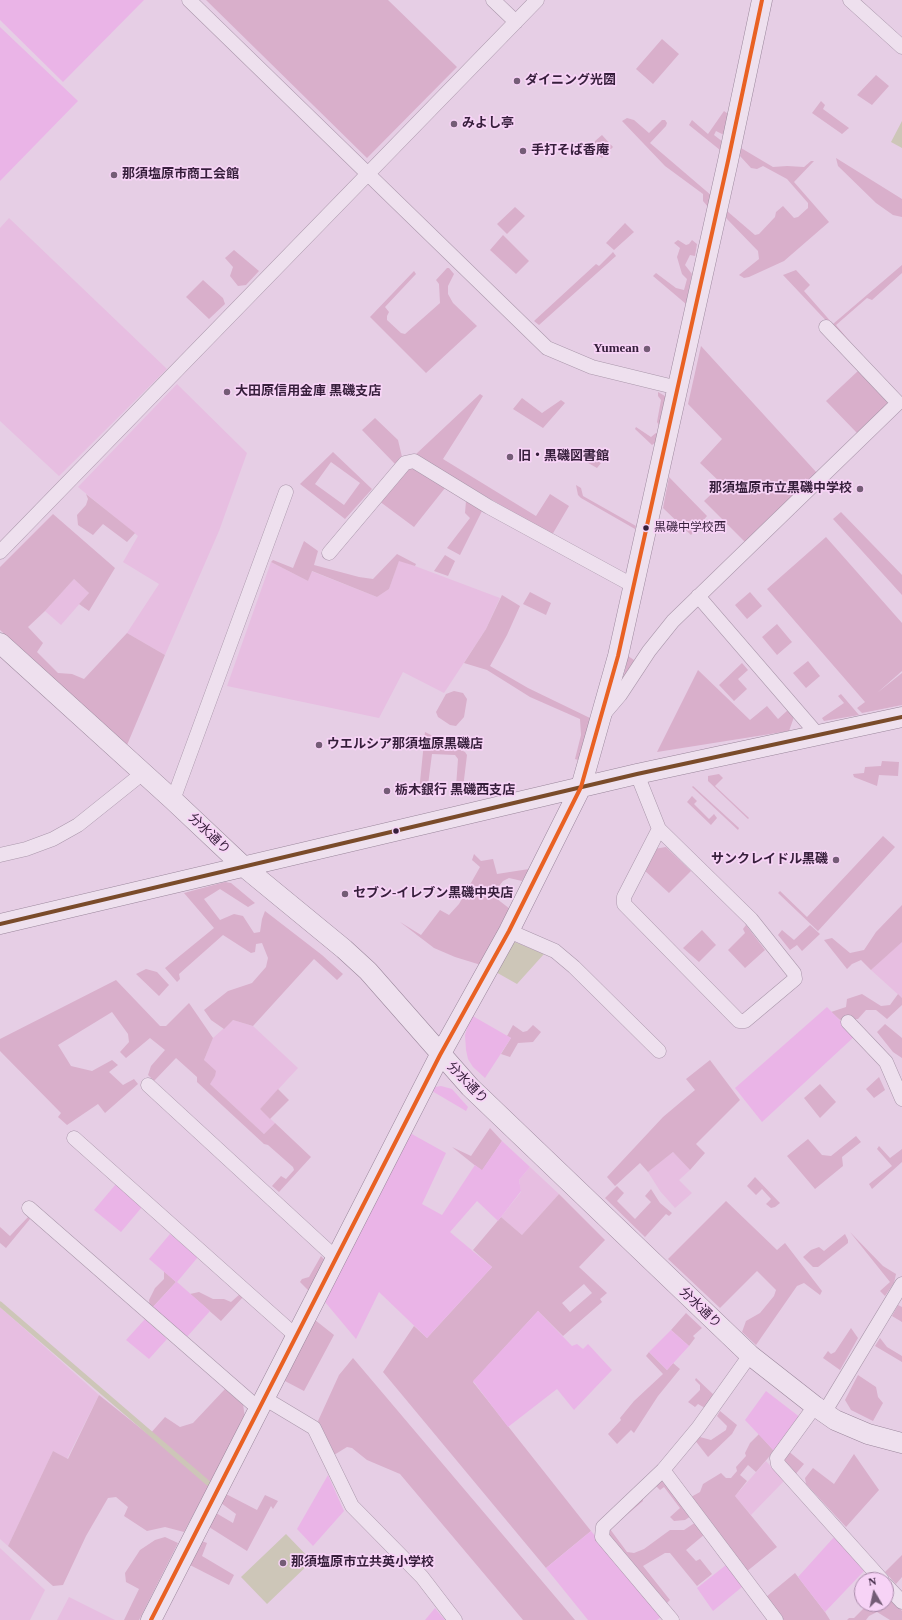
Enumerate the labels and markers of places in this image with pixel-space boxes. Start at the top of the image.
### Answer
place label: ダイニング光圀 [525,73,616,89]
marker: ダイニング光圀 [512,76,522,86]
place label: みよし亭 [462,116,514,132]
marker: みよし亭 [449,119,459,129]
place label: 手打そば香庵 [531,143,609,159]
marker: 手打そば香庵 [518,146,528,156]
place label: 那須塩原市商工会館 [122,167,239,183]
marker: 那須塩原市商工会館 [109,170,119,180]
place label: Yumean [593,341,639,357]
marker: Yumean [642,344,652,354]
place label: 大田原信用金庫 黒磯支店 [235,384,381,400]
marker: 大田原信用金庫 黒磯支店 [222,387,232,397]
place label: 旧・黒磯図書館 [518,449,609,465]
marker: 旧・黒磯図書館 [505,452,515,462]
place label: 那須塩原市立黒磯中学校 [709,481,852,497]
marker: 那須塩原市立黒磯中学校 [855,484,865,494]
place label: 黒磯中学校西 [654,521,726,535]
marker: 黒磯中学校西 [641,523,651,533]
place label: ウエルシア那須塩原黒磯店 [327,737,483,753]
marker: ウエルシア那須塩原黒磯店 [314,740,324,750]
place label: 栃木銀行 黒磯西支店 [395,783,515,799]
marker: 栃木銀行 黒磯西支店 [382,786,392,796]
unlabelled marker [391,826,401,836]
place label: サンクレイドル黒磯 [711,852,828,868]
marker: サンクレイドル黒磯 [831,855,841,865]
place label: セブン-イレブン黒磯中央店 [353,886,513,902]
marker: セブン-イレブン黒磯中央店 [340,889,350,899]
place label: 那須塩原市立共英小学校 [291,1555,434,1571]
marker: 那須塩原市立共英小学校 [278,1558,288,1568]

